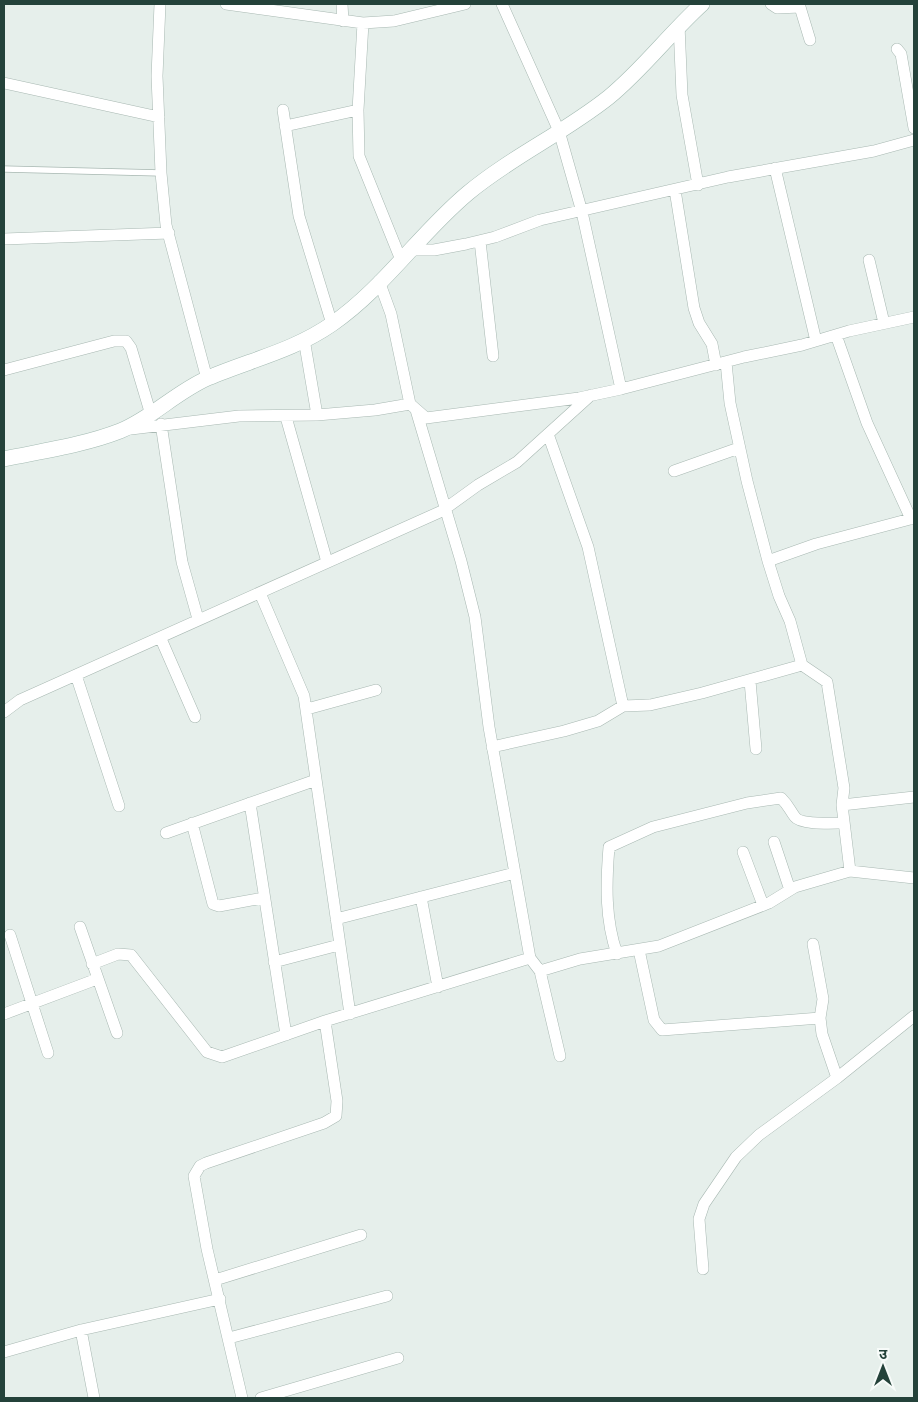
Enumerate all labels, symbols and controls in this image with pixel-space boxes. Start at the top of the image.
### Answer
north arrow [858,1342,908,1392]
text: उ [879,1345,888,1363]

